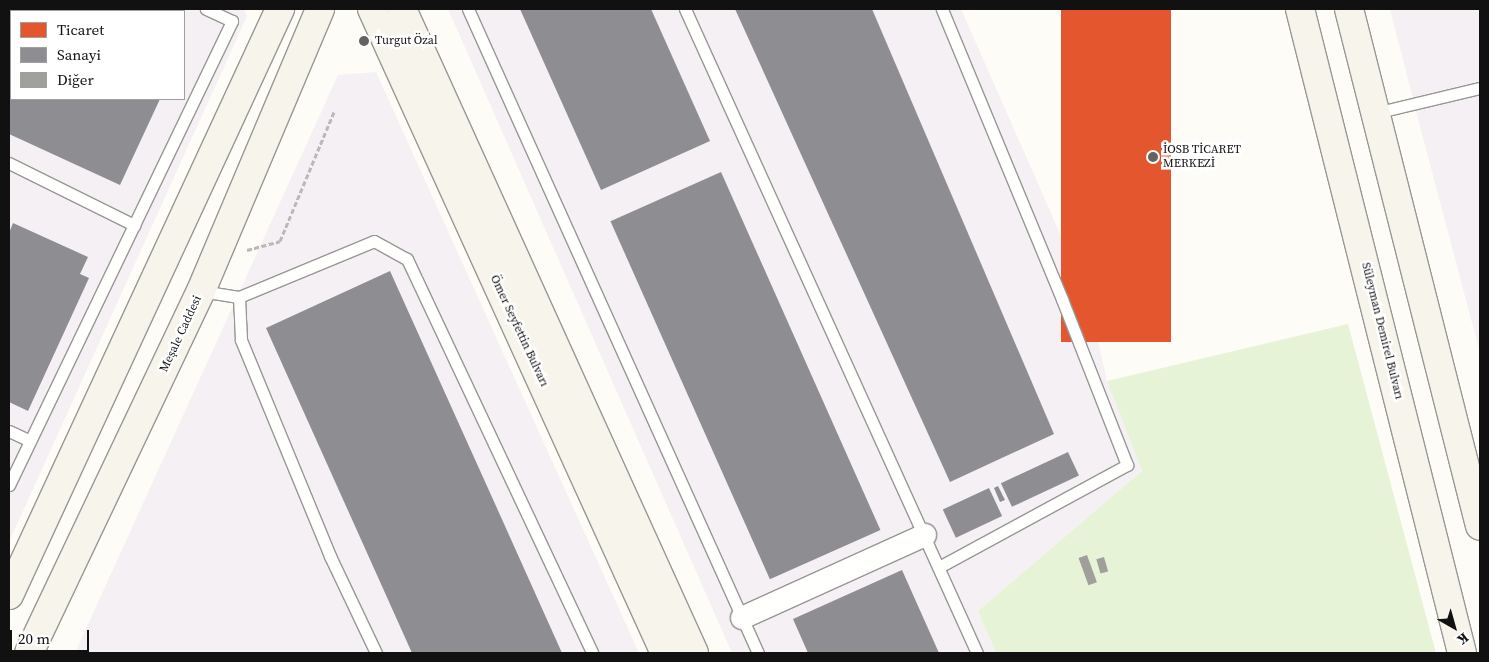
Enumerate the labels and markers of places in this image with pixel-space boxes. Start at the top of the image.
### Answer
marker: Turgut Özal [357,34,371,48]
place label: Turgut Özal [375,34,437,48]
place label: İOSB TİCARET MERKEZİ [1163,143,1241,171]
marker: İOSB TİCARET MERKEZİ [1147,151,1159,163]

